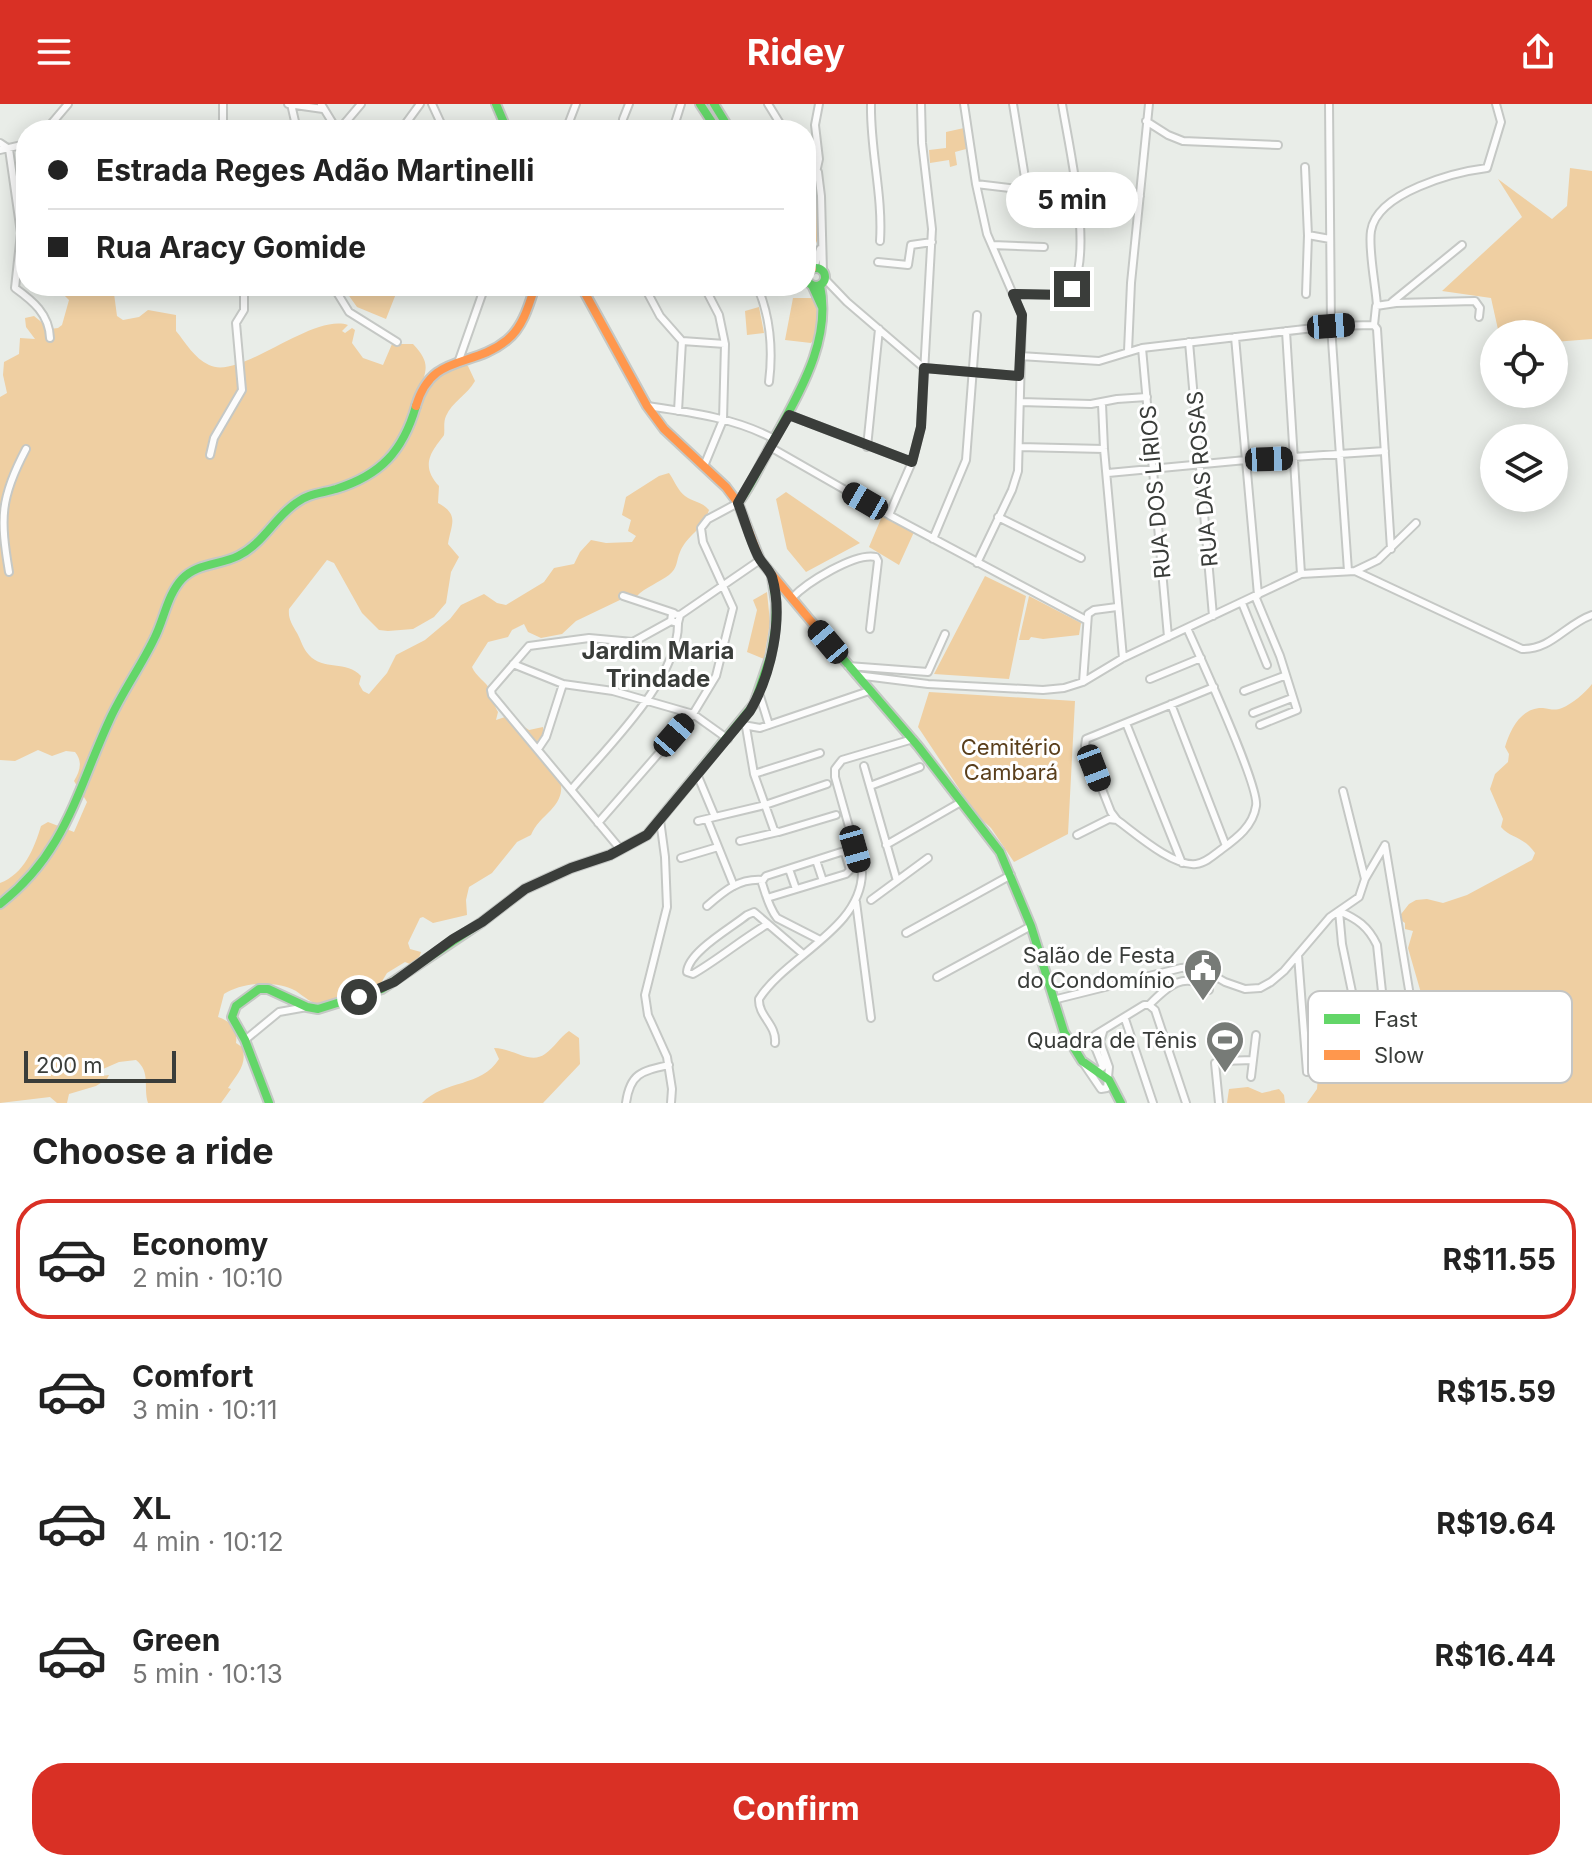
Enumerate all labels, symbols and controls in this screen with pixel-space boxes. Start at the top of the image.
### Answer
icon: menu [32,30,76,74]
text: Ridey [747,30,845,74]
icon: share [1516,30,1560,74]
text: Estrada Reges Adão Martinelli [96,152,534,188]
callout: 5 min [1006,173,1138,229]
text: 5 min [1037,184,1107,215]
text: Rua Aracy Gomide [96,229,366,265]
route end [1054,271,1090,307]
car [1306,312,1356,340]
map controls [1480,320,1568,512]
button: locate [1480,320,1568,408]
street label: RUA DAS ROSAS [1181,390,1223,568]
street label: RUA DOS LÍRIOS [1134,404,1176,580]
button: layers [1480,424,1568,512]
car [1245,446,1293,472]
car [838,479,892,523]
car [803,616,853,668]
district label: Jardim Maria Trindade [581,636,735,693]
car [649,709,699,761]
park label: Cemitério Cambará [961,734,1061,785]
car [1074,741,1114,795]
car [837,823,873,875]
place label: Salão de Festa do Condomínio [1017,942,1175,993]
public building icon: Salão de Festa do Condomínio [1182,947,1224,1002]
route start [341,979,377,1015]
legend [1308,991,1572,1083]
text: Fast [1374,1006,1418,1032]
sports icon: Quadra de Tênis [1204,1019,1246,1074]
place label: Quadra de Tênis [1027,1027,1197,1053]
text: Slow [1374,1042,1424,1068]
scale bar [24,1047,176,1083]
text: 200 m [36,1052,103,1078]
text: Choose a ride [32,1129,274,1173]
icon: car [36,1223,108,1295]
text: Economy [132,1226,268,1262]
text: R$11.55 [1443,1241,1556,1277]
text: 2 min · 10:10 [132,1262,283,1293]
icon: car [36,1355,108,1427]
text: Comfort [132,1358,253,1394]
text: R$15.59 [1437,1373,1556,1409]
text: 3 min · 10:11 [132,1394,278,1425]
icon: car [36,1487,108,1559]
text: XL [132,1490,171,1526]
text: R$19.64 [1436,1505,1556,1541]
text: 4 min · 10:12 [132,1526,284,1557]
icon: car [36,1619,108,1691]
text: Green [132,1622,220,1658]
text: R$16.44 [1435,1637,1556,1673]
text: 5 min · 10:13 [132,1658,283,1689]
button: Confirm [32,1763,1560,1855]

